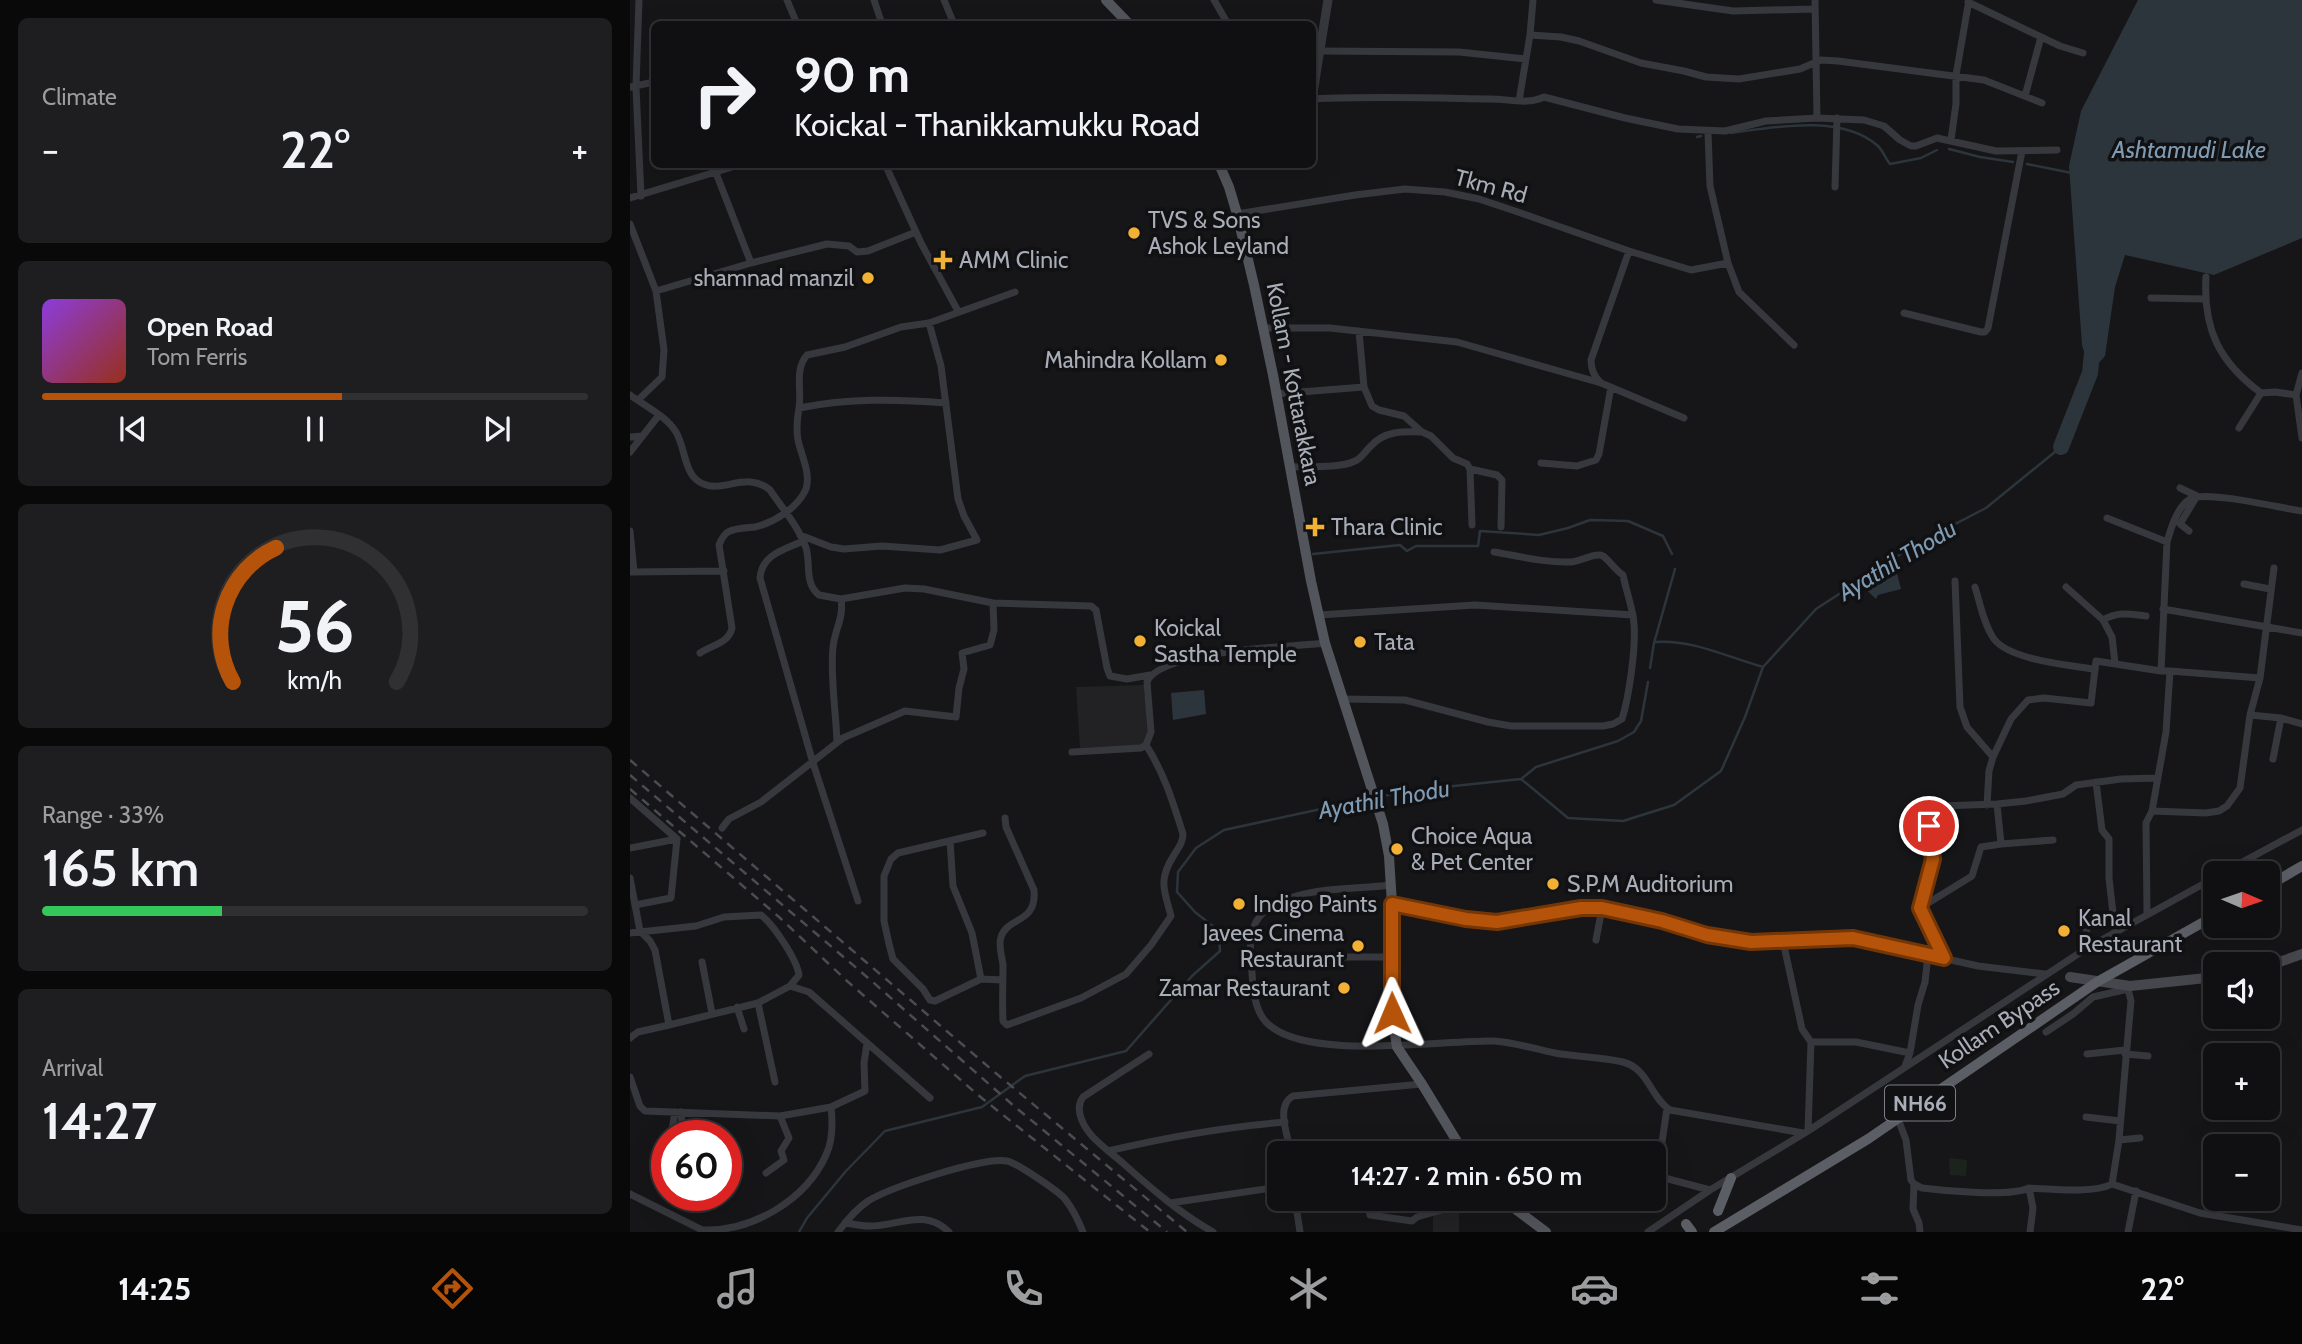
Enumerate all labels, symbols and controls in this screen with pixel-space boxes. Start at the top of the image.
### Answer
text: 90 m [794,45,910,104]
icon: right [679,49,770,140]
text: Climate [42,83,117,111]
text: Koickal - Thanikkamukku Road [794,105,1200,144]
text: 22° [280,118,350,181]
text: − [42,126,59,173]
text: + [571,126,588,173]
water label: Ashtamudi Lake [2111,135,2266,164]
street label: Tkm Rd [1452,163,1530,209]
place label: TVS & Sons Ashok Leyland [1148,206,1289,260]
marker: TVS & Sons Ashok Leyland [1126,225,1142,241]
place label: AMM Clinic [959,246,1068,274]
marker: AMM Clinic [933,250,953,270]
place label: shamnad manzil [694,264,855,292]
marker: shamnad manzil [860,270,876,286]
street label: Kollam - Kottarakkara [1261,280,1327,488]
text: Open Road [147,311,273,343]
text: Tom Ferris [147,343,247,371]
place label: Mahindra Kollam [1044,346,1207,374]
marker: Mahindra Kollam [1213,352,1229,368]
icon: previous [114,410,152,448]
icon: pause [296,410,334,448]
icon: next [478,410,516,448]
place label: Thara Clinic [1331,513,1443,541]
water label: Ayathil Thodu [1832,513,1962,607]
marker: Thara Clinic [1305,517,1325,537]
text: 56 [275,582,355,670]
place label: Koickal Sastha Temple [1154,614,1297,668]
place label: Tata [1374,628,1414,656]
marker: Koickal Sastha Temple [1132,633,1148,649]
marker: Tata [1352,634,1368,650]
text: km/h [288,665,342,695]
water label: Ayathil Thodu [1315,773,1452,825]
pin [1899,796,1959,856]
text: Range · 33% [42,801,164,829]
icon: arrive [1910,807,1948,845]
place label: Choice Aqua & Pet Center [1411,822,1534,876]
text: 165 km [42,836,199,899]
marker: Choice Aqua & Pet Center [1389,841,1405,857]
north arrow [2203,861,2280,938]
map controls [2203,861,2280,1211]
place label: S.P.M Auditorium [1567,870,1733,898]
marker: S.P.M Auditorium [1545,876,1561,892]
place label: Indigo Paints [1253,890,1377,918]
marker: Indigo Paints [1231,896,1247,912]
place label: Kanal Restaurant [2078,904,2182,958]
place label: Javees Cinema Restaurant [1202,919,1344,973]
marker: Kanal Restaurant [2056,923,2072,939]
marker: Javees Cinema Restaurant [1350,938,1366,954]
button: sound [2203,952,2280,1029]
street label: Kollam Bypass [1933,973,2065,1075]
place label: Zamar Restaurant [1159,974,1330,1002]
position arrow [1355,976,1429,1050]
marker: Zamar Restaurant [1336,980,1352,996]
button: + [2203,1043,2280,1120]
text: Arrival [42,1054,103,1082]
road number: NH66 [1885,1086,1955,1120]
text: 14:27 [42,1089,157,1152]
speed limit sign: 60 [651,1120,742,1211]
button: − [2203,1134,2280,1211]
text: 14:27 · 2 min · 650 m [1351,1160,1582,1192]
icon: directions [428,1264,477,1313]
icon: music [713,1264,762,1313]
icon: phone [999,1264,1048,1313]
icon: climate [1284,1264,1333,1313]
icon: car [1570,1264,1619,1313]
icon: filters [1855,1264,1904,1313]
text: 14:25 [118,1269,191,1308]
text: 22° [2141,1269,2184,1308]

